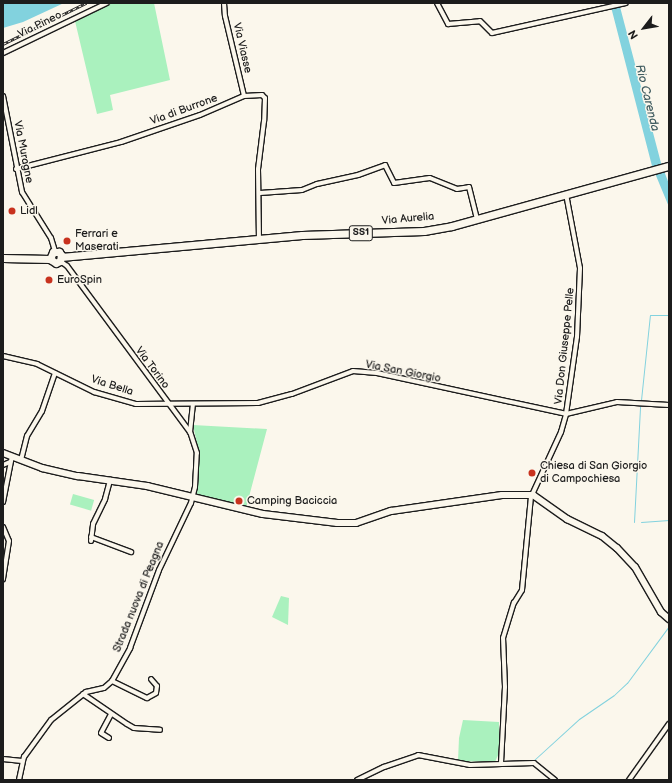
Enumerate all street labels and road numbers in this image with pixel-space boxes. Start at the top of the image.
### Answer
street label: Via Pineo [16,9,64,41]
street label: Via Viasse [230,21,254,75]
street label: Via di Burrone [148,92,220,128]
street label: Via Muragne [10,120,36,184]
street label: Via Aurelia [381,210,435,228]
road number: SS1 [348,225,374,241]
street label: Via Don Giuseppe Pelle [552,287,578,405]
street label: Via Torino [132,344,172,392]
street label: Via San Giorgio [364,358,442,386]
street label: Via Bella [89,373,135,399]
street label: Strada nuova di Peagna [111,540,167,654]

